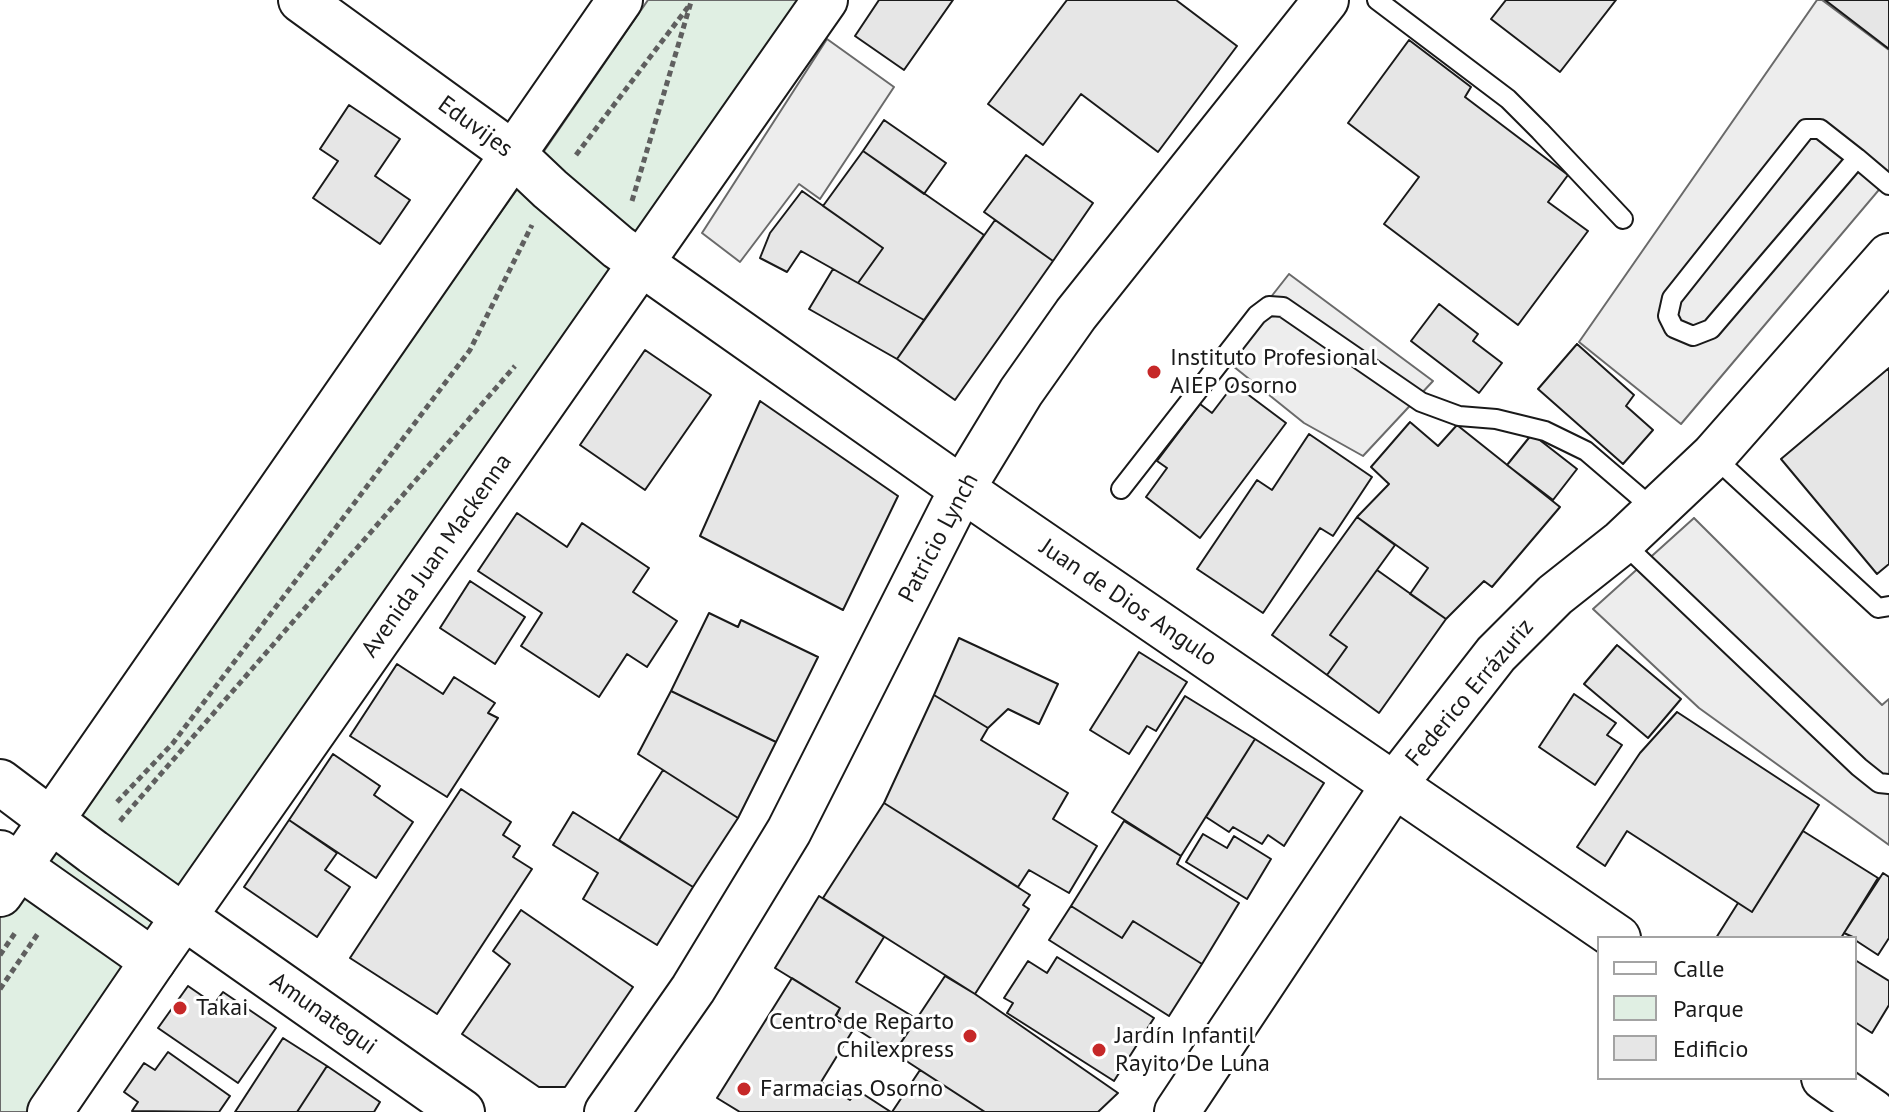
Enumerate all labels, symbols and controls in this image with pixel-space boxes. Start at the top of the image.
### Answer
street label: Eduvijes [432,90,518,164]
place label: Instituto Profesional AIEP Osorno [1170,344,1377,400]
marker: Instituto Profesional AIEP Osorno [1145,363,1163,381]
street label: Avenida Juan Mackenna [356,449,518,663]
street label: Patricio Lynch [893,469,985,607]
street label: Juan de Dios Angulo [1034,533,1222,673]
street label: Federico Errázuriz [1400,613,1540,773]
legend [1597,936,1857,1080]
text: Calle [1673,953,1724,984]
street label: Amunategui [264,967,382,1061]
text: Parque [1673,993,1744,1024]
place label: Takai [196,994,249,1022]
marker: Takai [171,999,189,1017]
place label: Centro de Reparto Chilexpress [769,1008,954,1064]
place label: Jardín Infantil Rayito De Luna [1115,1022,1270,1078]
marker: Centro de Reparto Chilexpress [961,1027,979,1045]
text: Edificio [1673,1033,1748,1064]
marker: Jardín Infantil Rayito De Luna [1090,1041,1108,1059]
place label: Farmacias Osorno [760,1075,943,1103]
marker: Farmacias Osorno [735,1080,753,1098]

